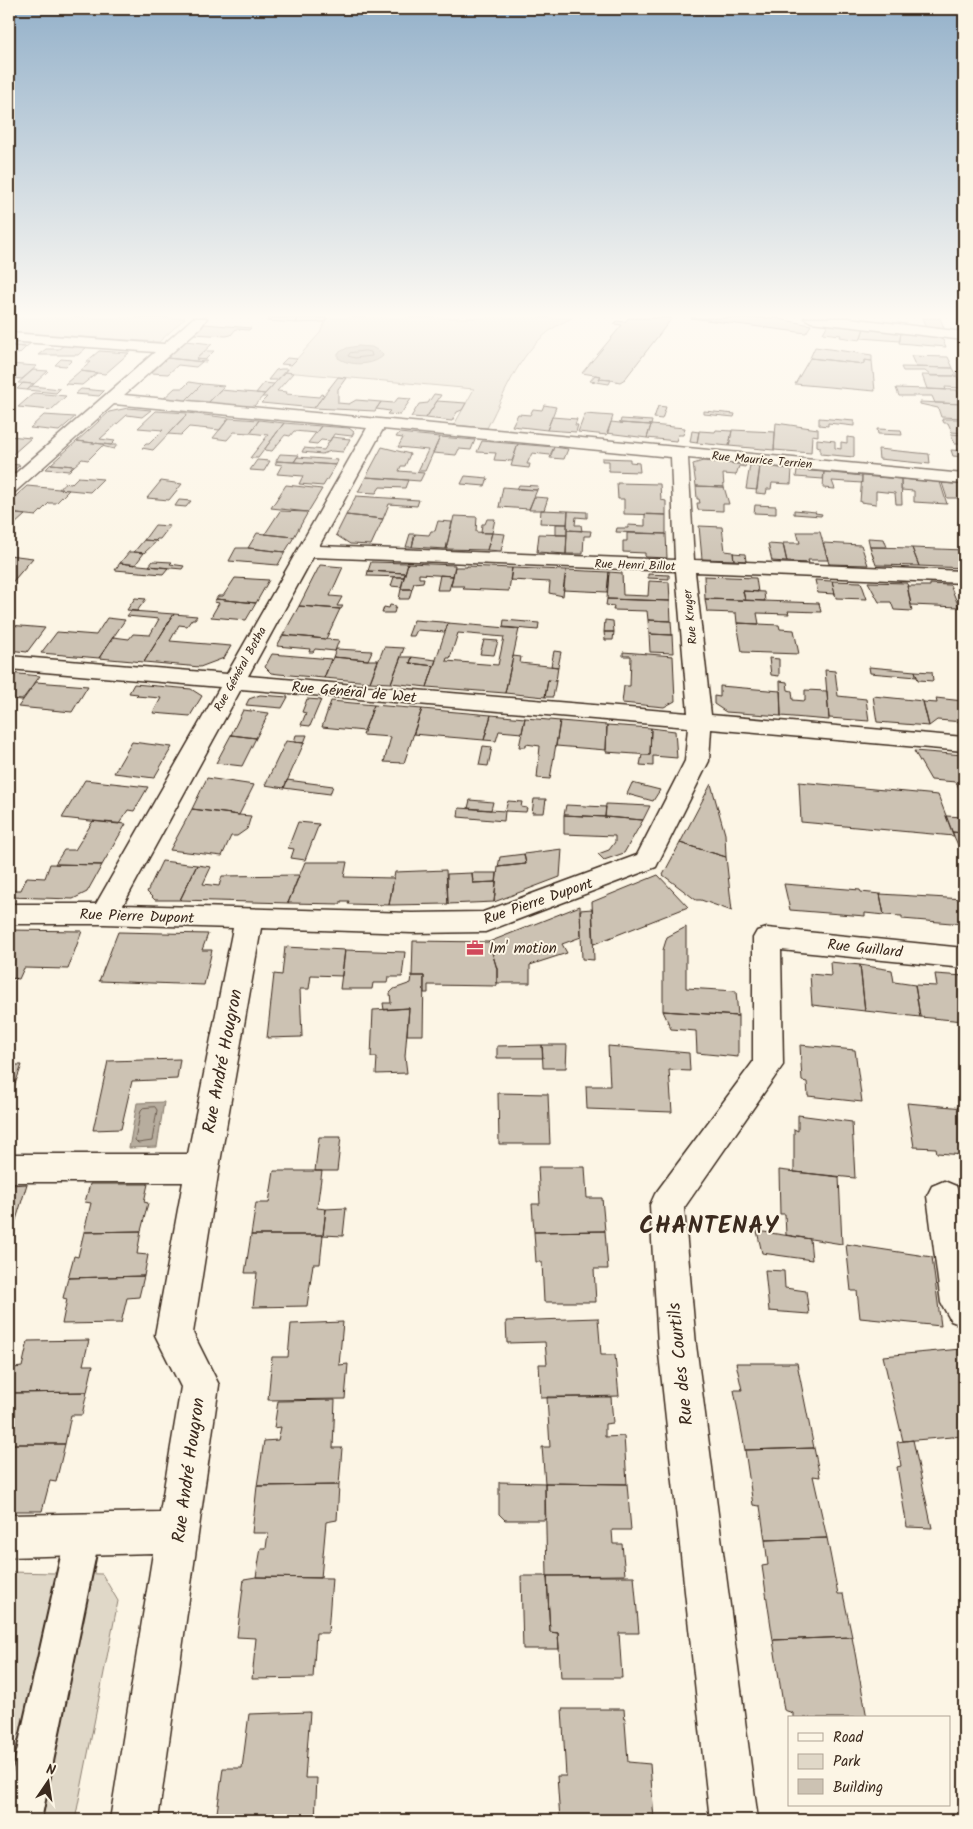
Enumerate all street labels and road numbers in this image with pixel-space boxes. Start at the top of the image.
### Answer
street label: Rue Maurice Terrien [711,447,813,474]
street label: Rue Henri Billot [594,555,676,576]
street label: Rue Kruger [678,588,703,645]
street label: Rue Général Botha [209,623,272,715]
street label: Rue Général de Wet [290,676,418,710]
street label: Rue Pierre Dupont [480,872,597,932]
street label: Rue Pierre Dupont [79,903,195,931]
street label: Rue Guillard [826,933,904,965]
street label: Rue André Hougron [195,987,252,1136]
street label: Rue des Courtils [661,1301,702,1427]
street label: Rue André Hougron [165,1396,214,1545]

